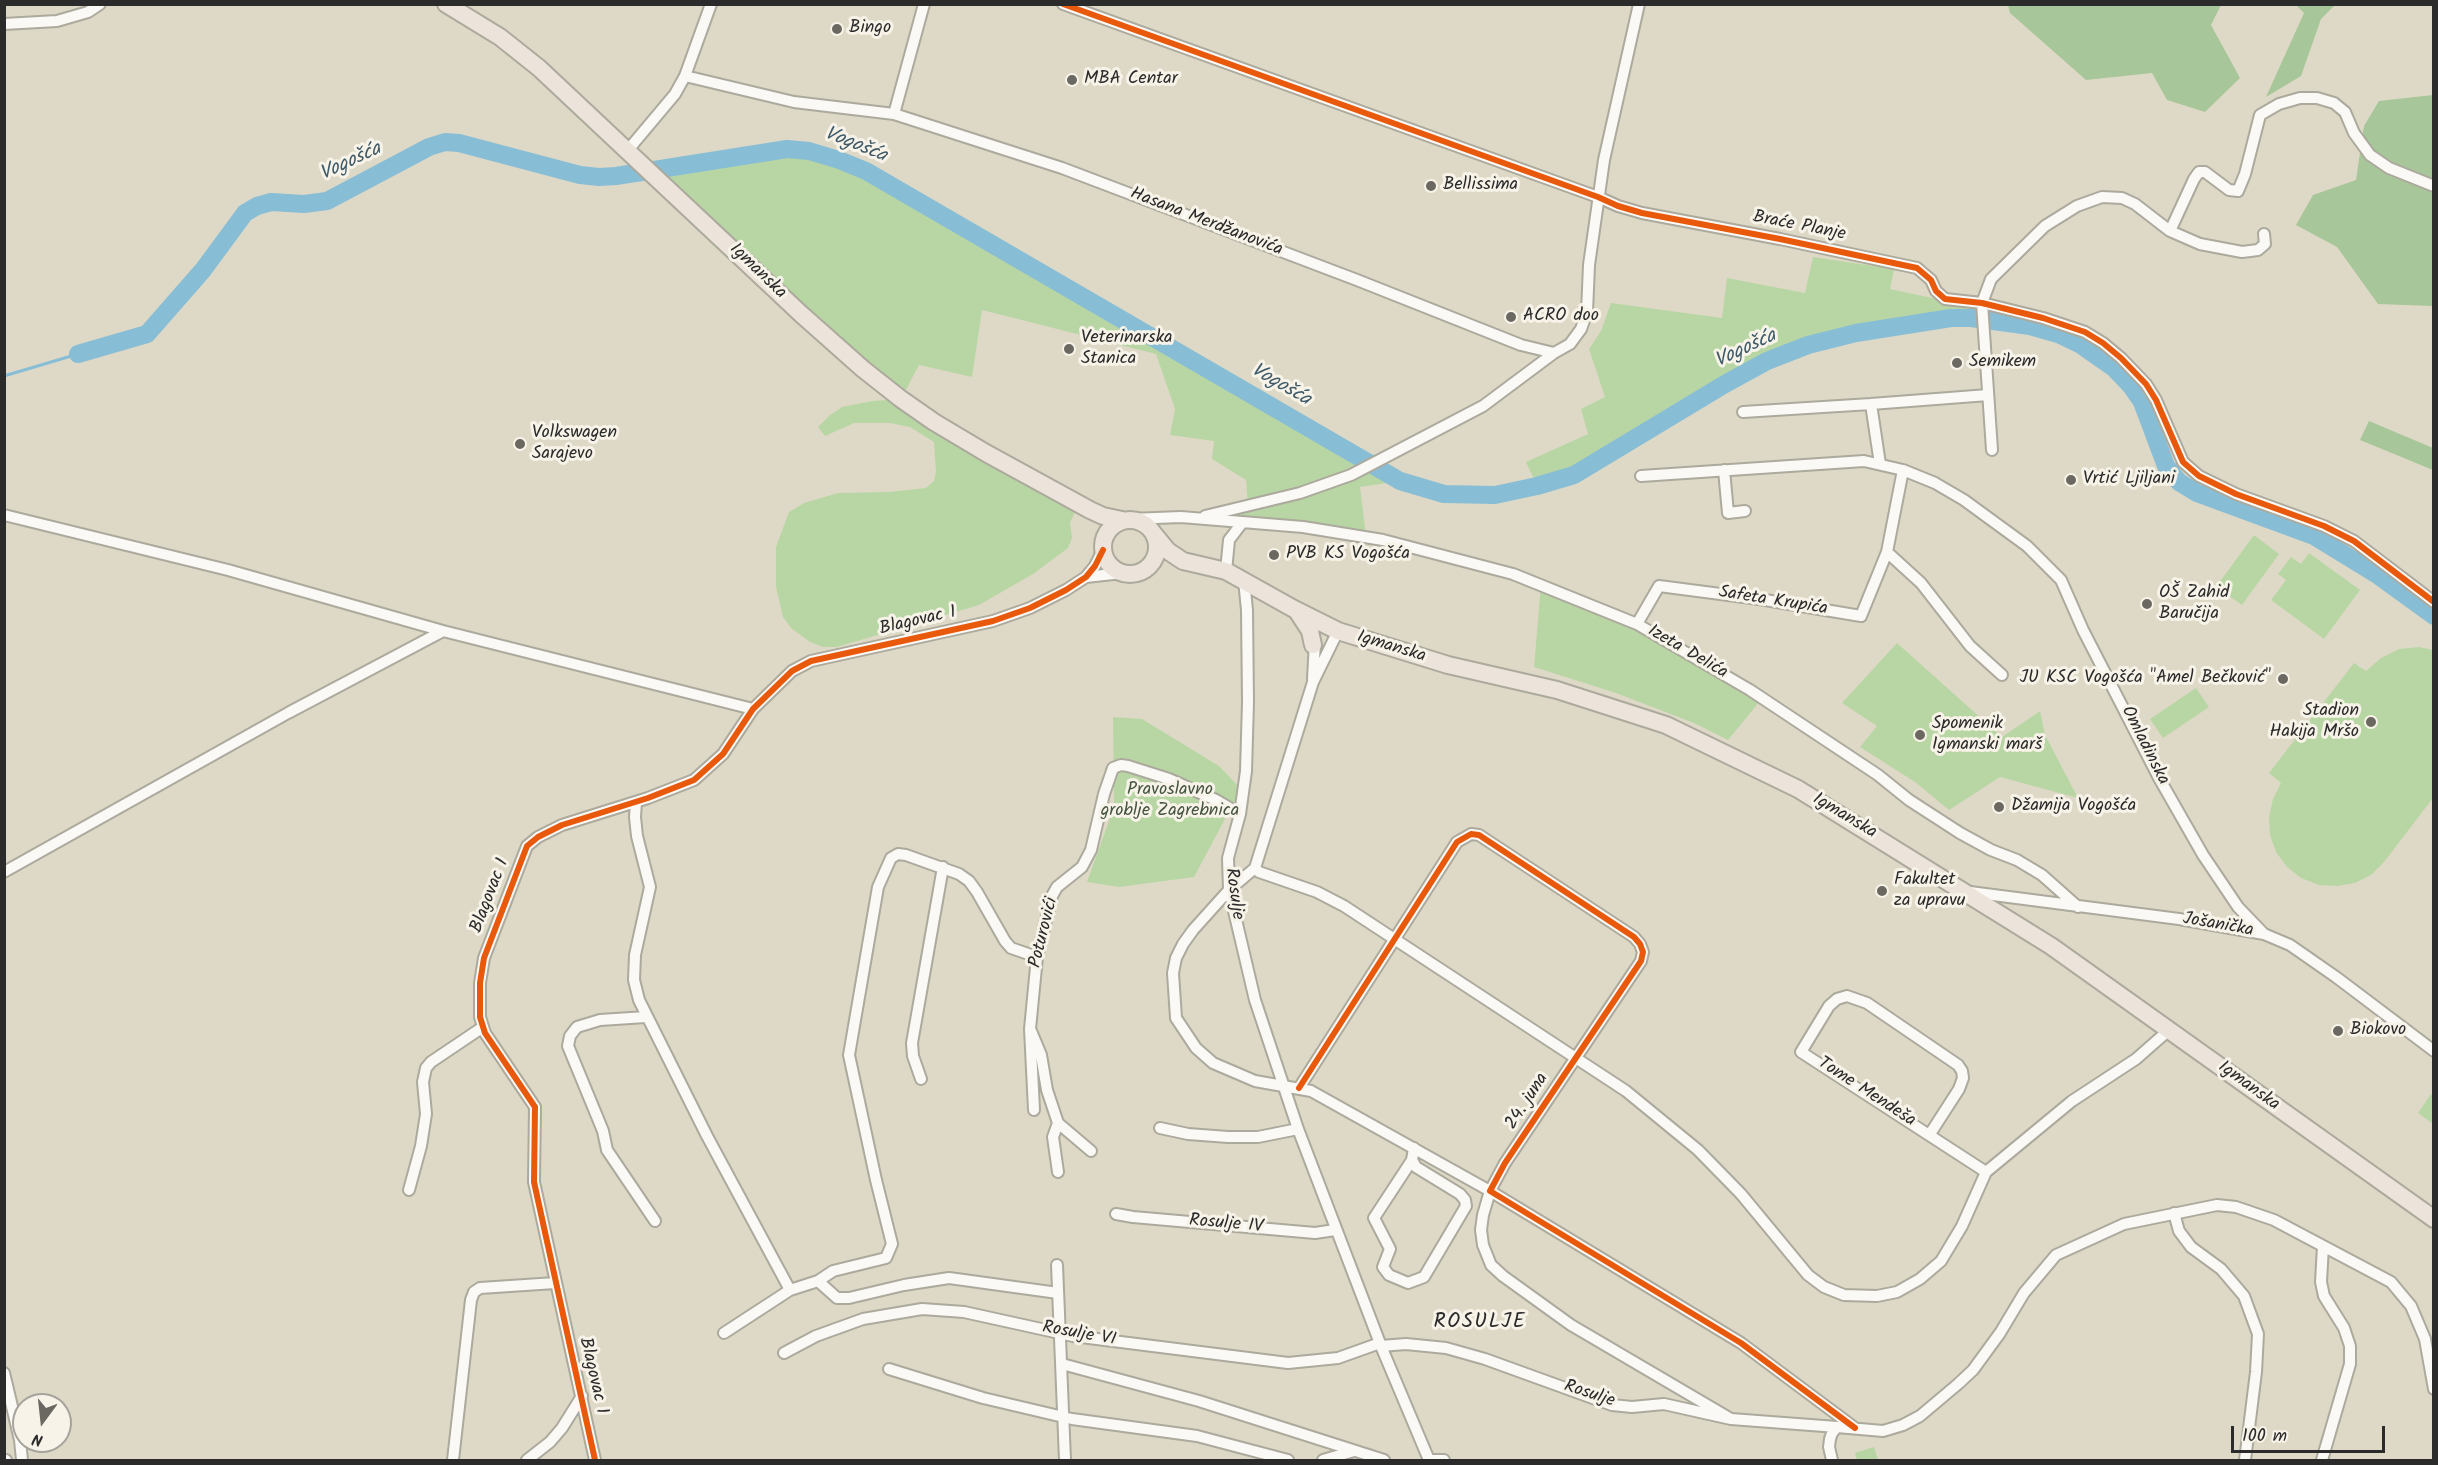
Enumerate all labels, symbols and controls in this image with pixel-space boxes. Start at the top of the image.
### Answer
place label: Bingo [849,18,891,40]
marker: Bingo [830,22,844,36]
place label: MBA Centar [1084,69,1178,91]
marker: MBA Centar [1065,73,1079,87]
water label: Vogošća [820,123,890,169]
water label: Vogošća [316,138,386,188]
place label: Bellissima [1443,175,1518,197]
marker: Bellissima [1424,179,1438,193]
street label: Hasana Merdžanovića [1127,184,1285,262]
street label: Braće Planje [1751,207,1847,247]
street label: Igmanska [724,240,790,304]
place label: ACRO doo [1523,306,1599,328]
marker: ACRO doo [1504,310,1518,324]
water label: Vogošća [1711,325,1781,375]
place label: Veterinarska Stanica [1081,328,1173,370]
marker: Veterinarska Stanica [1062,342,1076,356]
place label: Semikem [1969,352,2036,374]
marker: Semikem [1950,356,1964,370]
water label: Vogošća [1246,359,1314,413]
place label: Volkswagen Sarajevo [532,423,617,466]
marker: Volkswagen Sarajevo [513,437,527,451]
place label: Vrtić Ljiljani [2083,469,2175,491]
marker: Vrtić Ljiljani [2064,473,2078,487]
place label: PVB KS Vogošća [1286,544,1410,566]
marker: PVB KS Vogošća [1267,548,1281,562]
street label: Safeta Krupića [1717,583,1829,621]
place label: OŠ Zahid Baručija [2159,583,2229,626]
marker: OŠ Zahid Baručija [2140,597,2154,611]
street label: Blagovac 1 [878,603,958,641]
street label: Izeta Delića [1643,621,1731,685]
street label: Igmanska [1354,627,1428,669]
place label: JU KSC Vogošća "Amel Bečković" [2020,668,2271,690]
marker: JU KSC Vogošća "Amel Bečković" [2276,672,2290,686]
place label: Stadion Hakija Mršo [2270,701,2359,744]
street label: Omladinska [2115,703,2173,789]
place label: Spomenik Igmanski marš [1932,714,2043,756]
marker: Stadion Hakija Mršo [2364,715,2378,729]
marker: Spomenik Igmanski marš [1913,728,1927,742]
park label: Pravoslavno groblje Zagrebnica [1101,780,1239,822]
street label: Igmanska [1808,789,1880,845]
place label: Džamija Vogošća [2011,796,2136,818]
marker: Džamija Vogošća [1992,800,2006,814]
street label: Blagovac 1 [467,856,515,936]
street label: Rosulje [1219,867,1247,921]
place label: Fakultet za upravu [1894,870,1965,912]
marker: Fakultet za upravu [1875,884,1889,898]
street label: Poturovići [1026,896,1064,970]
street label: Jošanička [2181,909,2255,943]
place label: Biokovo [2350,1020,2406,1042]
marker: Biokovo [2331,1024,2345,1038]
street label: Tome Mendeša [1813,1053,1919,1133]
street label: Igmanska [2213,1057,2283,1117]
street label: 24. juna [1502,1070,1554,1134]
street label: Rosulje IV [1188,1211,1264,1239]
district label: ROSULJE [1434,1310,1526,1336]
street label: Rosulje VI [1040,1318,1118,1352]
street label: Blagovac 1 [573,1336,611,1416]
street label: Rosulje [1561,1377,1617,1413]
north arrow [12,1393,72,1453]
scale bar [2234,1414,2388,1452]
text: 100 m [2242,1422,2287,1451]
text: N [30,1426,46,1452]

